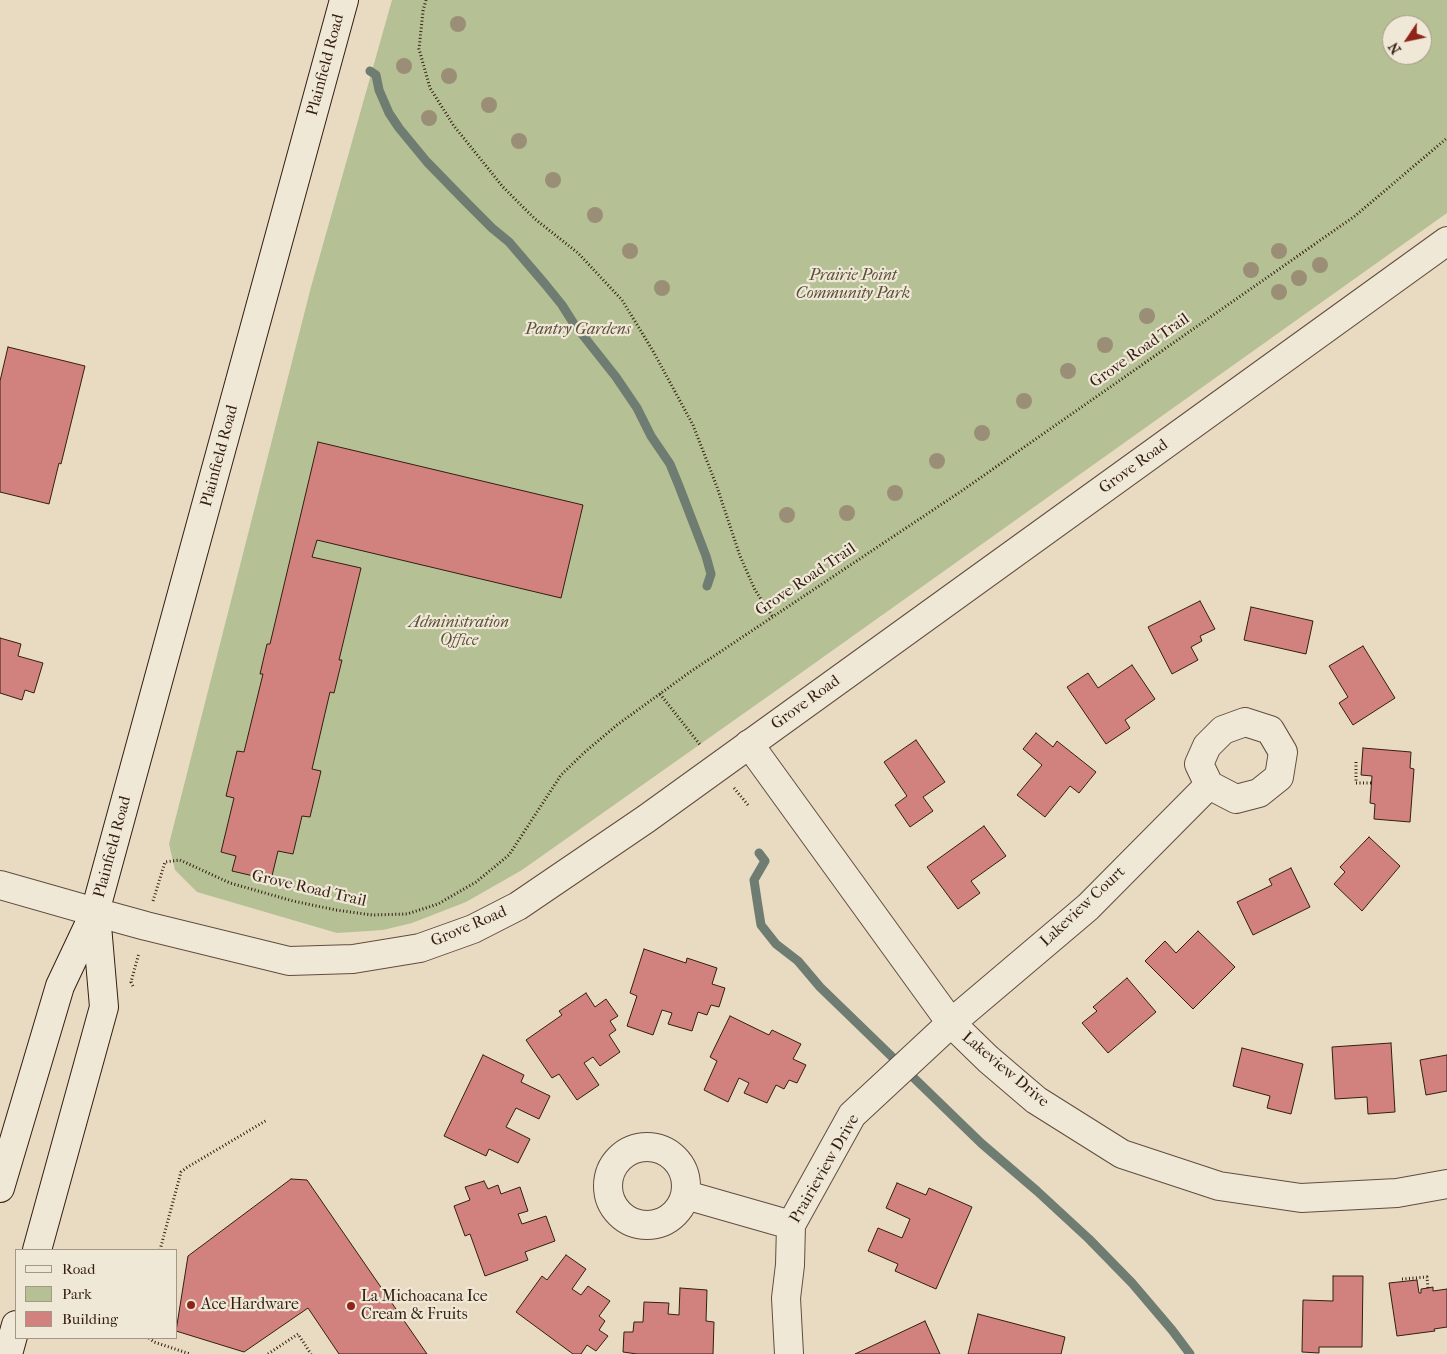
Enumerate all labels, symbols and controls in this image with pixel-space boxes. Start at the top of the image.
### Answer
street label: Plainfield Road [303,12,349,118]
north arrow [1382,15,1432,65]
text: N [1385,39,1405,57]
park label: Prairie Point Community Park [796,266,910,304]
street label: Grove Road Trail [1087,310,1193,392]
park label: Pantry Gardens [525,320,631,340]
street label: Plainfield Road [197,403,243,509]
street label: Grove Road [1096,436,1172,498]
street label: Grove Road Trail [752,539,860,621]
park label: Administration Office [409,613,509,651]
street label: Grove Road [768,672,844,734]
street label: Plainfield Road [90,794,136,900]
street label: Lakeview Court [1037,863,1129,951]
street label: Grove Road Trail [250,866,368,912]
street label: Grove Road [428,902,510,952]
street label: Lakeview Drive [958,1028,1052,1112]
street label: Prairieview Drive [786,1111,864,1227]
legend [15,1249,178,1339]
text: Road [62,1260,95,1278]
text: Park [62,1285,92,1303]
place label: La Michoacana Ice Cream & Fruits [361,1287,488,1325]
place label: Ace Hardware [201,1295,299,1315]
marker: Ace Hardware [185,1299,197,1311]
marker: La Michoacana Ice Cream & Fruits [345,1300,357,1312]
text: Building [62,1310,118,1328]

